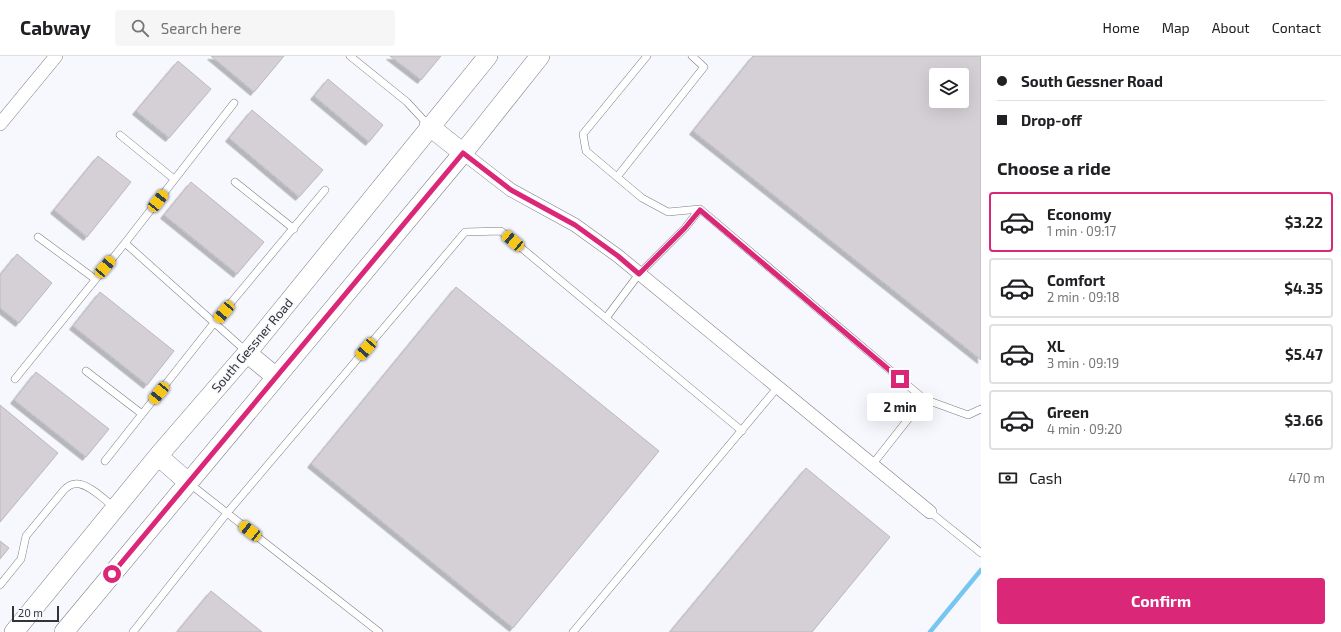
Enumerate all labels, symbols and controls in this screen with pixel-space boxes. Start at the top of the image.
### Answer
search box [115,10,395,46]
text: Cabway [20,16,91,39]
icon: search [129,17,151,39]
text: Search here [161,19,241,37]
text: Home [1103,19,1140,36]
text: Map [1162,19,1190,36]
text: About [1212,19,1250,36]
text: Contact [1272,19,1321,36]
map controls [929,68,969,108]
button: layers [929,68,969,108]
text: South Gessner Road [1021,72,1163,90]
text: Drop-off [1021,111,1082,129]
text: Choose a ride [997,157,1111,179]
car [146,188,170,214]
icon: car [999,204,1035,240]
text: Economy [1047,205,1112,223]
text: $3.22 [1285,213,1323,231]
text: 1 min · 09:17 [1047,223,1116,239]
car [500,229,526,253]
car [93,254,117,280]
icon: car [999,270,1035,306]
text: Comfort [1047,271,1105,289]
text: $4.35 [1284,279,1323,297]
text: 2 min · 09:18 [1047,289,1120,305]
street label: South Gessner Road [208,295,296,395]
car [212,299,236,325]
car [354,336,378,362]
icon: car [999,336,1035,372]
text: XL [1047,337,1065,355]
text: $5.47 [1285,345,1323,363]
text: 3 min · 09:19 [1047,355,1119,371]
route end [891,370,909,388]
car [147,380,171,406]
callout: 2 min [867,393,933,421]
text: 2 min [883,399,917,415]
icon: car [999,402,1035,438]
text: Green [1047,403,1089,421]
text: $3.66 [1284,411,1323,429]
text: 4 min · 09:20 [1047,421,1122,437]
icon: cash [997,467,1019,489]
text: Cash [1029,469,1062,487]
text: 470 m [1288,470,1325,486]
car [237,519,263,543]
route start [103,565,121,583]
button: Confirm [997,578,1325,624]
scale bar [12,604,59,623]
text: 20 m [18,606,43,619]

